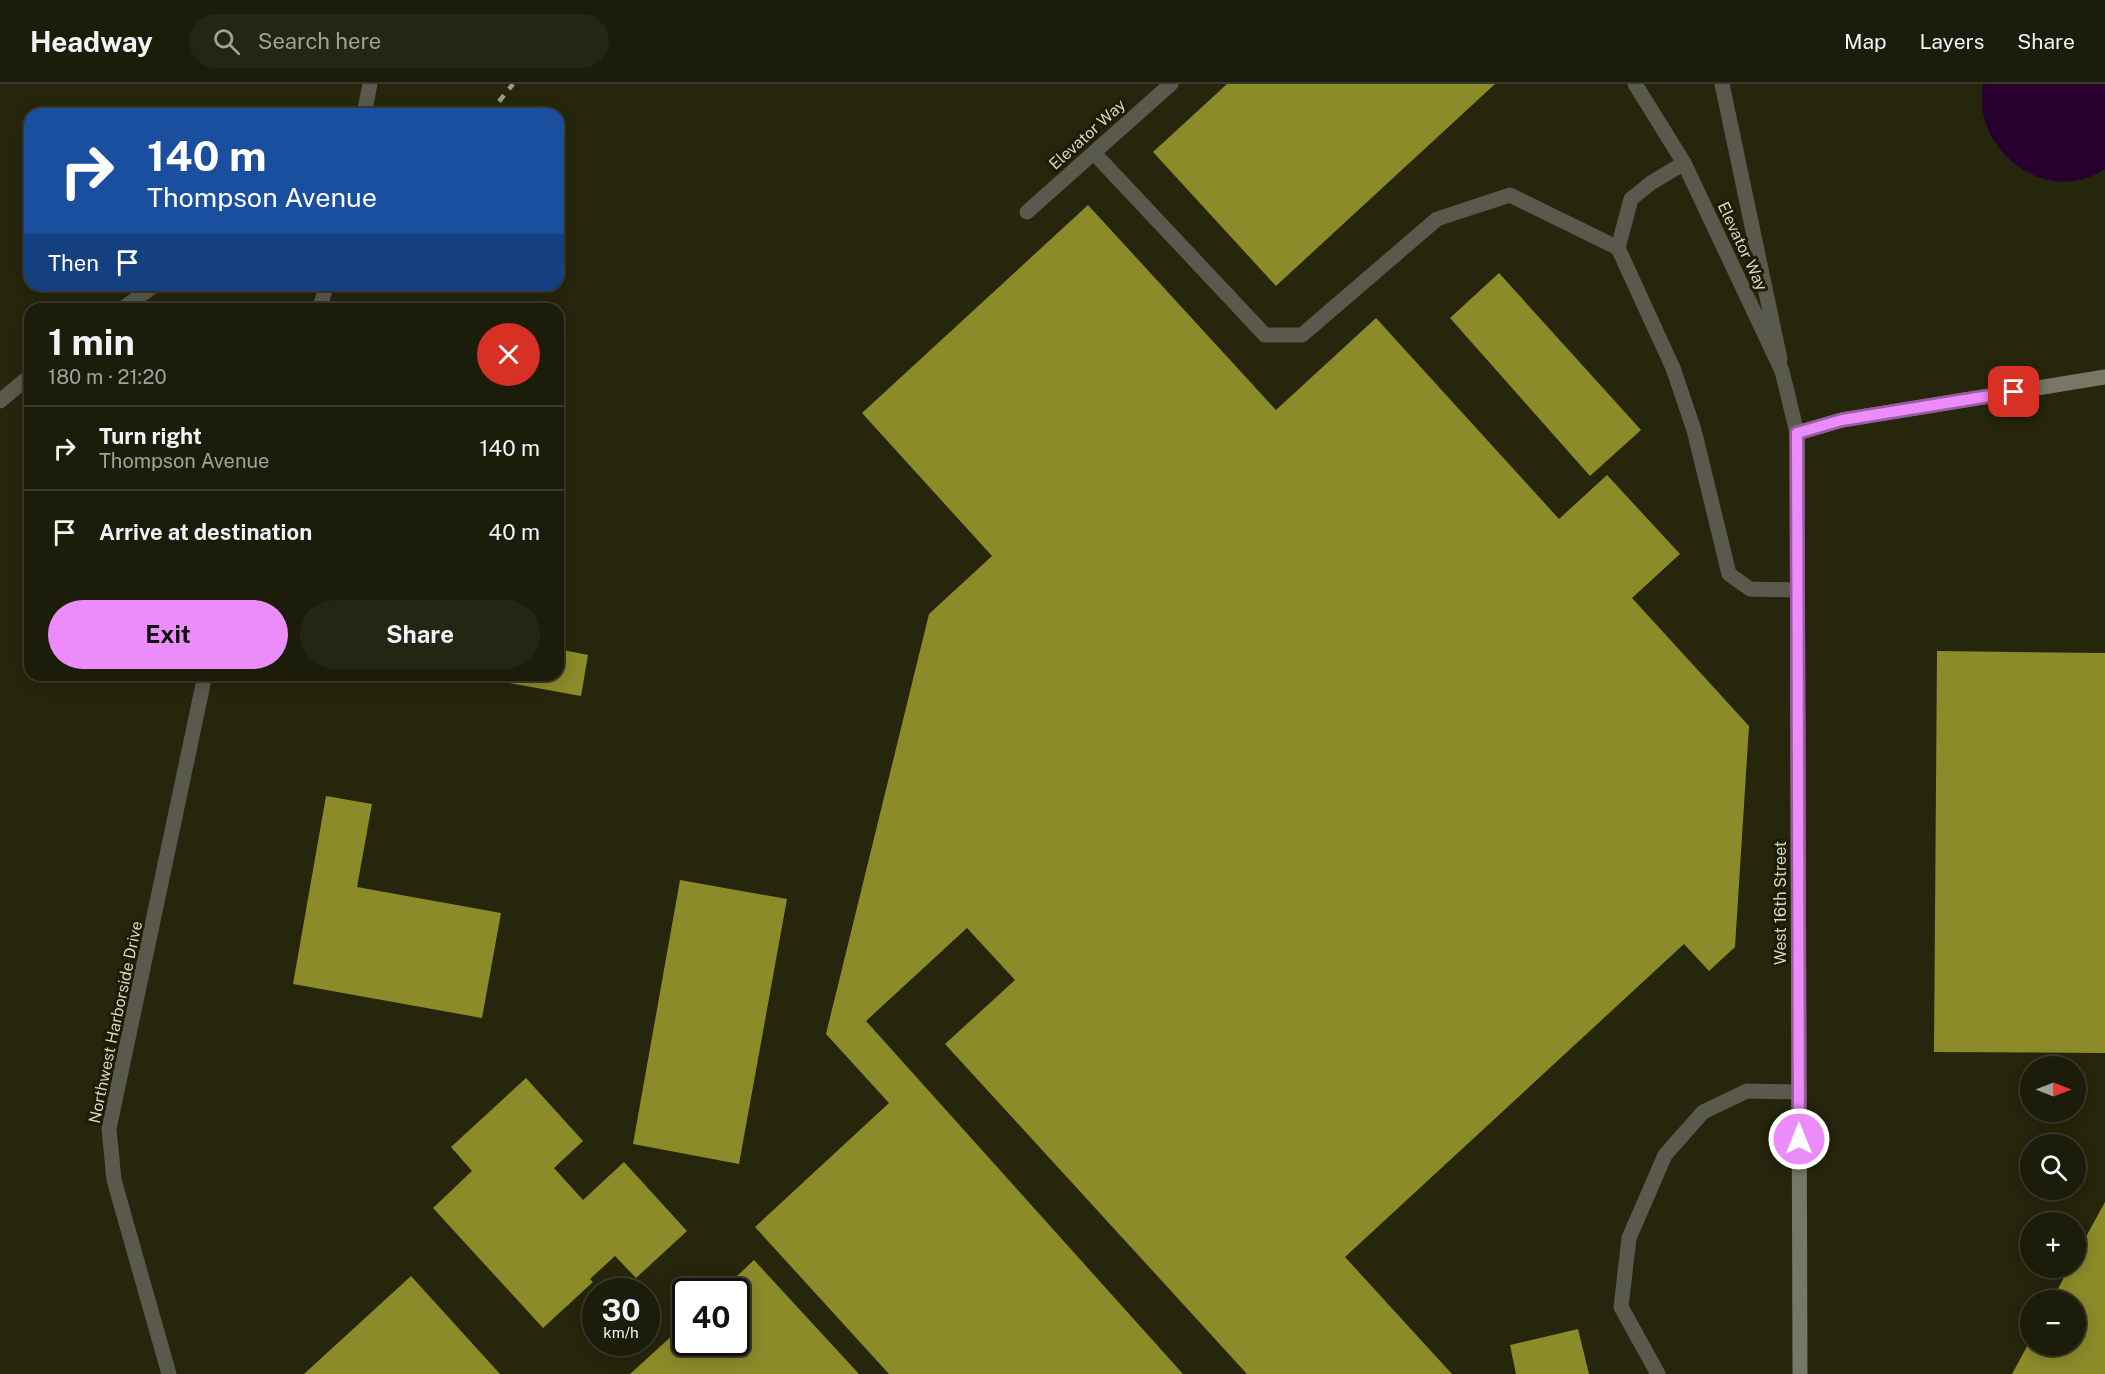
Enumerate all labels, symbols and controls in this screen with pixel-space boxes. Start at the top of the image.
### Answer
search box [189,14,609,68]
text: Headway [30,25,153,58]
icon: search [210,25,243,58]
text: Search here [258,28,381,54]
text: Map [1844,29,1887,54]
text: Layers [1920,29,1984,54]
text: Share [2017,29,2075,54]
street label: Elevator Way [1045,95,1130,174]
text: 140 m [147,131,267,180]
icon: right [48,132,126,210]
text: Thompson Avenue [147,181,377,213]
street label: Elevator Way [1714,199,1772,294]
icon: arrive [111,246,144,279]
text: Then [48,250,99,276]
text: 1 min [48,321,135,363]
button: close [477,323,540,386]
text: 180 m · 21:20 [48,365,167,389]
pin [1988,366,2039,417]
icon: arrive [1997,375,2030,408]
text: Turn right [99,423,202,449]
icon: right [48,432,81,465]
text: 140 m [479,435,540,461]
text: Thompson Avenue [99,449,269,473]
icon: arrive [48,516,81,549]
text: Arrive at destination [99,519,312,545]
text: 40 m [488,519,540,545]
button: Exit [48,600,288,669]
button: Share [300,600,540,669]
street label: West 16th Street [1771,841,1790,965]
street label: Northwest Harborside Drive [85,919,146,1125]
north arrow [2020,1056,2086,1122]
map controls [2020,1056,2086,1356]
position arrow [1767,1107,1831,1171]
button: search [2020,1134,2086,1200]
button: + [2020,1212,2086,1278]
speed limit sign: 40 [672,1278,750,1356]
button: − [2020,1290,2086,1356]
text: 30 [601,1292,641,1328]
text: km/h [603,1324,639,1341]

